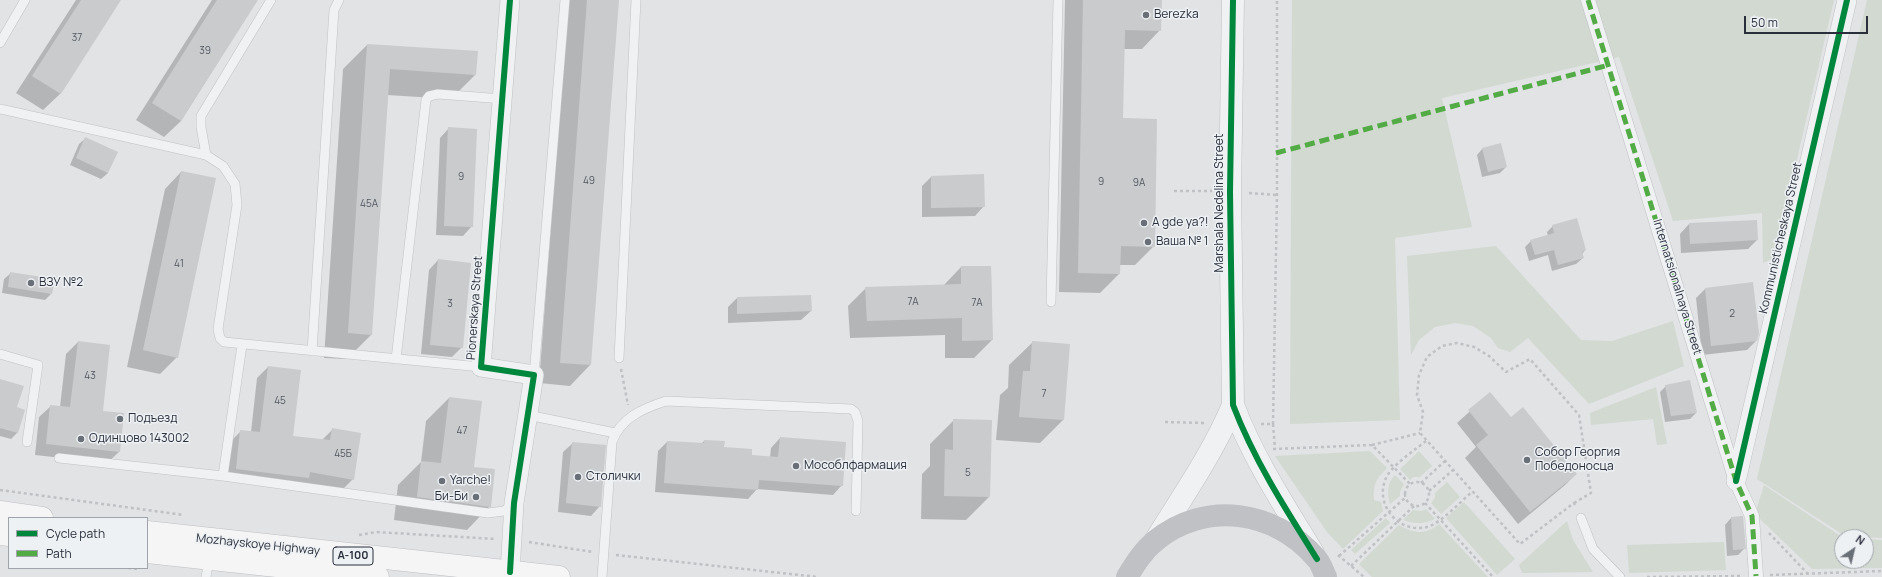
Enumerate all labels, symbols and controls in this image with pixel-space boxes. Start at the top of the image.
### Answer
place label: Berezka [1154,8,1199,22]
scale bar [1746,8,1870,34]
marker: Berezka [1141,10,1151,20]
text: 50 m [1751,14,1778,31]
house number: 37 [72,32,82,44]
house number: 39 [199,45,211,57]
street label: Marshala Nedelina Street [1213,133,1227,273]
street label: Kommunisticheskaya Street [1757,161,1805,315]
house number: 9 [458,171,464,183]
house number: 49 [583,175,595,187]
house number: 9 [1098,176,1104,188]
house number: 9А [1133,177,1145,189]
house number: 45А [360,198,378,210]
place label: A gde ya?! [1152,216,1208,230]
street label: Internatsionalnaya Street [1649,217,1705,357]
marker: A gde ya?! [1139,218,1149,228]
place label: Ваша № 1 [1156,235,1209,249]
marker: Ваша № 1 [1143,237,1153,247]
street label: Pionerskaya Street [464,255,486,361]
house number: 41 [174,258,184,270]
place label: ВЗУ №2 [39,276,83,290]
marker: ВЗУ №2 [26,278,36,288]
house number: 7А [908,296,918,308]
house number: 7А [972,297,982,309]
house number: 3 [447,298,453,310]
house number: 2 [1729,308,1735,320]
house number: 43 [84,370,96,382]
house number: 7 [1041,388,1047,400]
house number: 45 [274,395,286,407]
place label: Подъезд [128,412,177,426]
marker: Подъезд [115,414,125,424]
house number: 47 [457,425,467,437]
place label: Одинцово 143002 [89,432,189,446]
marker: Одинцово 143002 [76,434,86,444]
place label: Собор Георгия Победоносца [1535,446,1620,474]
house number: 45Б [334,448,352,460]
marker: Собор Георгия Победоносца [1522,455,1532,465]
place label: Мособлфармация [804,459,907,473]
marker: Мособлфармация [791,461,801,471]
house number: 5 [965,467,971,479]
place label: Столички [586,470,641,484]
marker: Столички [573,472,583,482]
place label: Yarche! [450,474,491,488]
marker: Yarche! [437,476,447,486]
place label: Би-Би [435,490,468,504]
marker: Би-Би [471,492,481,502]
legend [8,517,148,569]
text: Cycle path [46,525,105,542]
north arrow [1834,529,1874,569]
street label: Mozhayskoye Highway [195,531,321,559]
text: N [1853,531,1868,548]
text: Path [46,545,72,562]
road number: А-100 [333,547,373,565]

